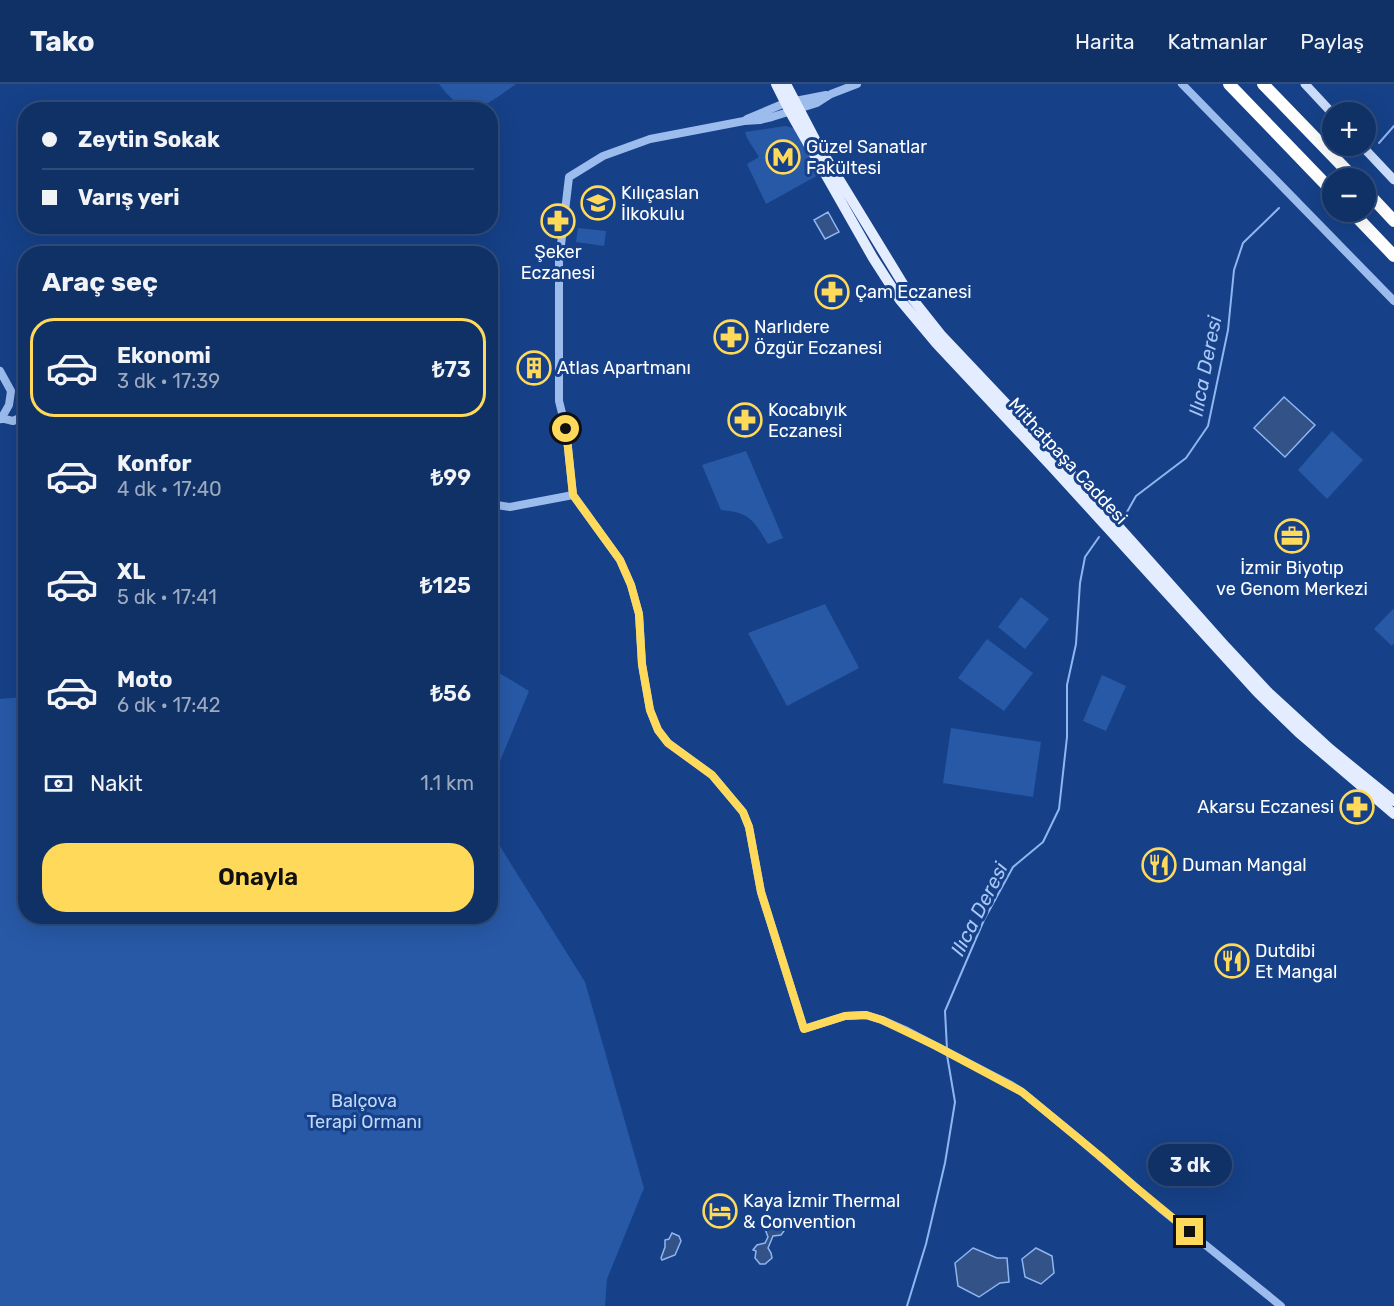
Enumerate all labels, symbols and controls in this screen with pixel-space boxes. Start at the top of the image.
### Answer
text: Tako [30,25,95,58]
text: Harita [1075,29,1135,54]
text: Katmanlar [1168,29,1267,54]
text: Paylaş [1300,29,1364,54]
map controls [1322,102,1376,222]
button: + [1322,102,1376,156]
text: Zeytin Sokak [78,126,220,153]
place label: Güzel Sanatlar Fakültesi [806,136,927,179]
metro station icon: Güzel Sanatlar Fakültesi [765,139,801,175]
button: − [1322,168,1376,222]
place label: Kılıçaslan İlkokulu [621,182,699,225]
text: Varış yeri [78,184,180,211]
school or university icon: Kılıçaslan İlkokulu [580,185,616,221]
pharmacy icon: Şeker Eczanesi [540,203,576,239]
place label: Şeker Eczanesi [521,241,595,284]
text: Araç seç [42,266,158,298]
pharmacy icon: Çam Eczanesi [814,274,850,310]
place label: Çam Eczanesi [855,281,972,303]
water label: Ilıca Deresi [1184,313,1227,418]
place label: Narlıdere Özgür Eczanesi [754,316,882,359]
pharmacy icon: Narlıdere Özgür Eczanesi [713,319,749,355]
icon: car [45,341,99,395]
text: Ekonomi [117,342,211,369]
building icon: Atlas Apartmanı [516,350,552,386]
text: ₺73 [432,356,471,383]
place label: Atlas Apartmanı [557,357,691,379]
text: 3 dk · 17:39 [117,369,220,393]
street label: Mithatpaşa Caddesi [1004,393,1132,529]
place label: Kocabıyık Eczanesi [768,399,848,442]
pharmacy icon: Kocabıyık Eczanesi [727,402,763,438]
route start [552,415,579,442]
icon: car [45,449,99,503]
text: Konfor [117,450,191,477]
text: ₺99 [431,464,471,491]
text: 4 dk · 17:40 [117,477,222,501]
office icon: İzmir Biyotıp ve Genom Merkezi [1274,518,1310,554]
icon: car [45,557,99,611]
place label: İzmir Biyotıp ve Genom Merkezi [1216,557,1368,600]
text: XL [117,558,145,585]
text: ₺125 [420,572,471,599]
text: 5 dk · 17:41 [117,585,217,609]
icon: car [45,665,99,719]
text: Moto [117,666,172,693]
text: ₺56 [430,680,471,707]
text: 6 dk · 17:42 [117,693,221,717]
icon: cash [42,767,75,800]
text: Nakit [90,770,143,797]
text: 1.1 km [420,771,474,795]
pharmacy icon: Akarsu Eczanesi [1339,789,1375,825]
place label: Akarsu Eczanesi [1197,796,1334,818]
button: Onayla [42,843,474,912]
restaurant icon: Duman Mangal [1141,847,1177,883]
place label: Duman Mangal [1182,854,1307,876]
water label: Ilıca Deresi [945,857,1013,960]
place label: Dutdibi Et Mangal [1255,940,1337,983]
restaurant icon: Dutdibi Et Mangal [1214,943,1250,979]
park label: Balçova Terapi Ormanı [306,1090,422,1133]
callout: 3 dk [1148,1145,1232,1187]
text: 3 dk [1169,1153,1211,1177]
place label: Kaya İzmir Thermal & Convention [743,1190,900,1233]
hotel icon: Kaya İzmir Thermal & Convention [702,1193,738,1229]
route end [1176,1218,1203,1245]

